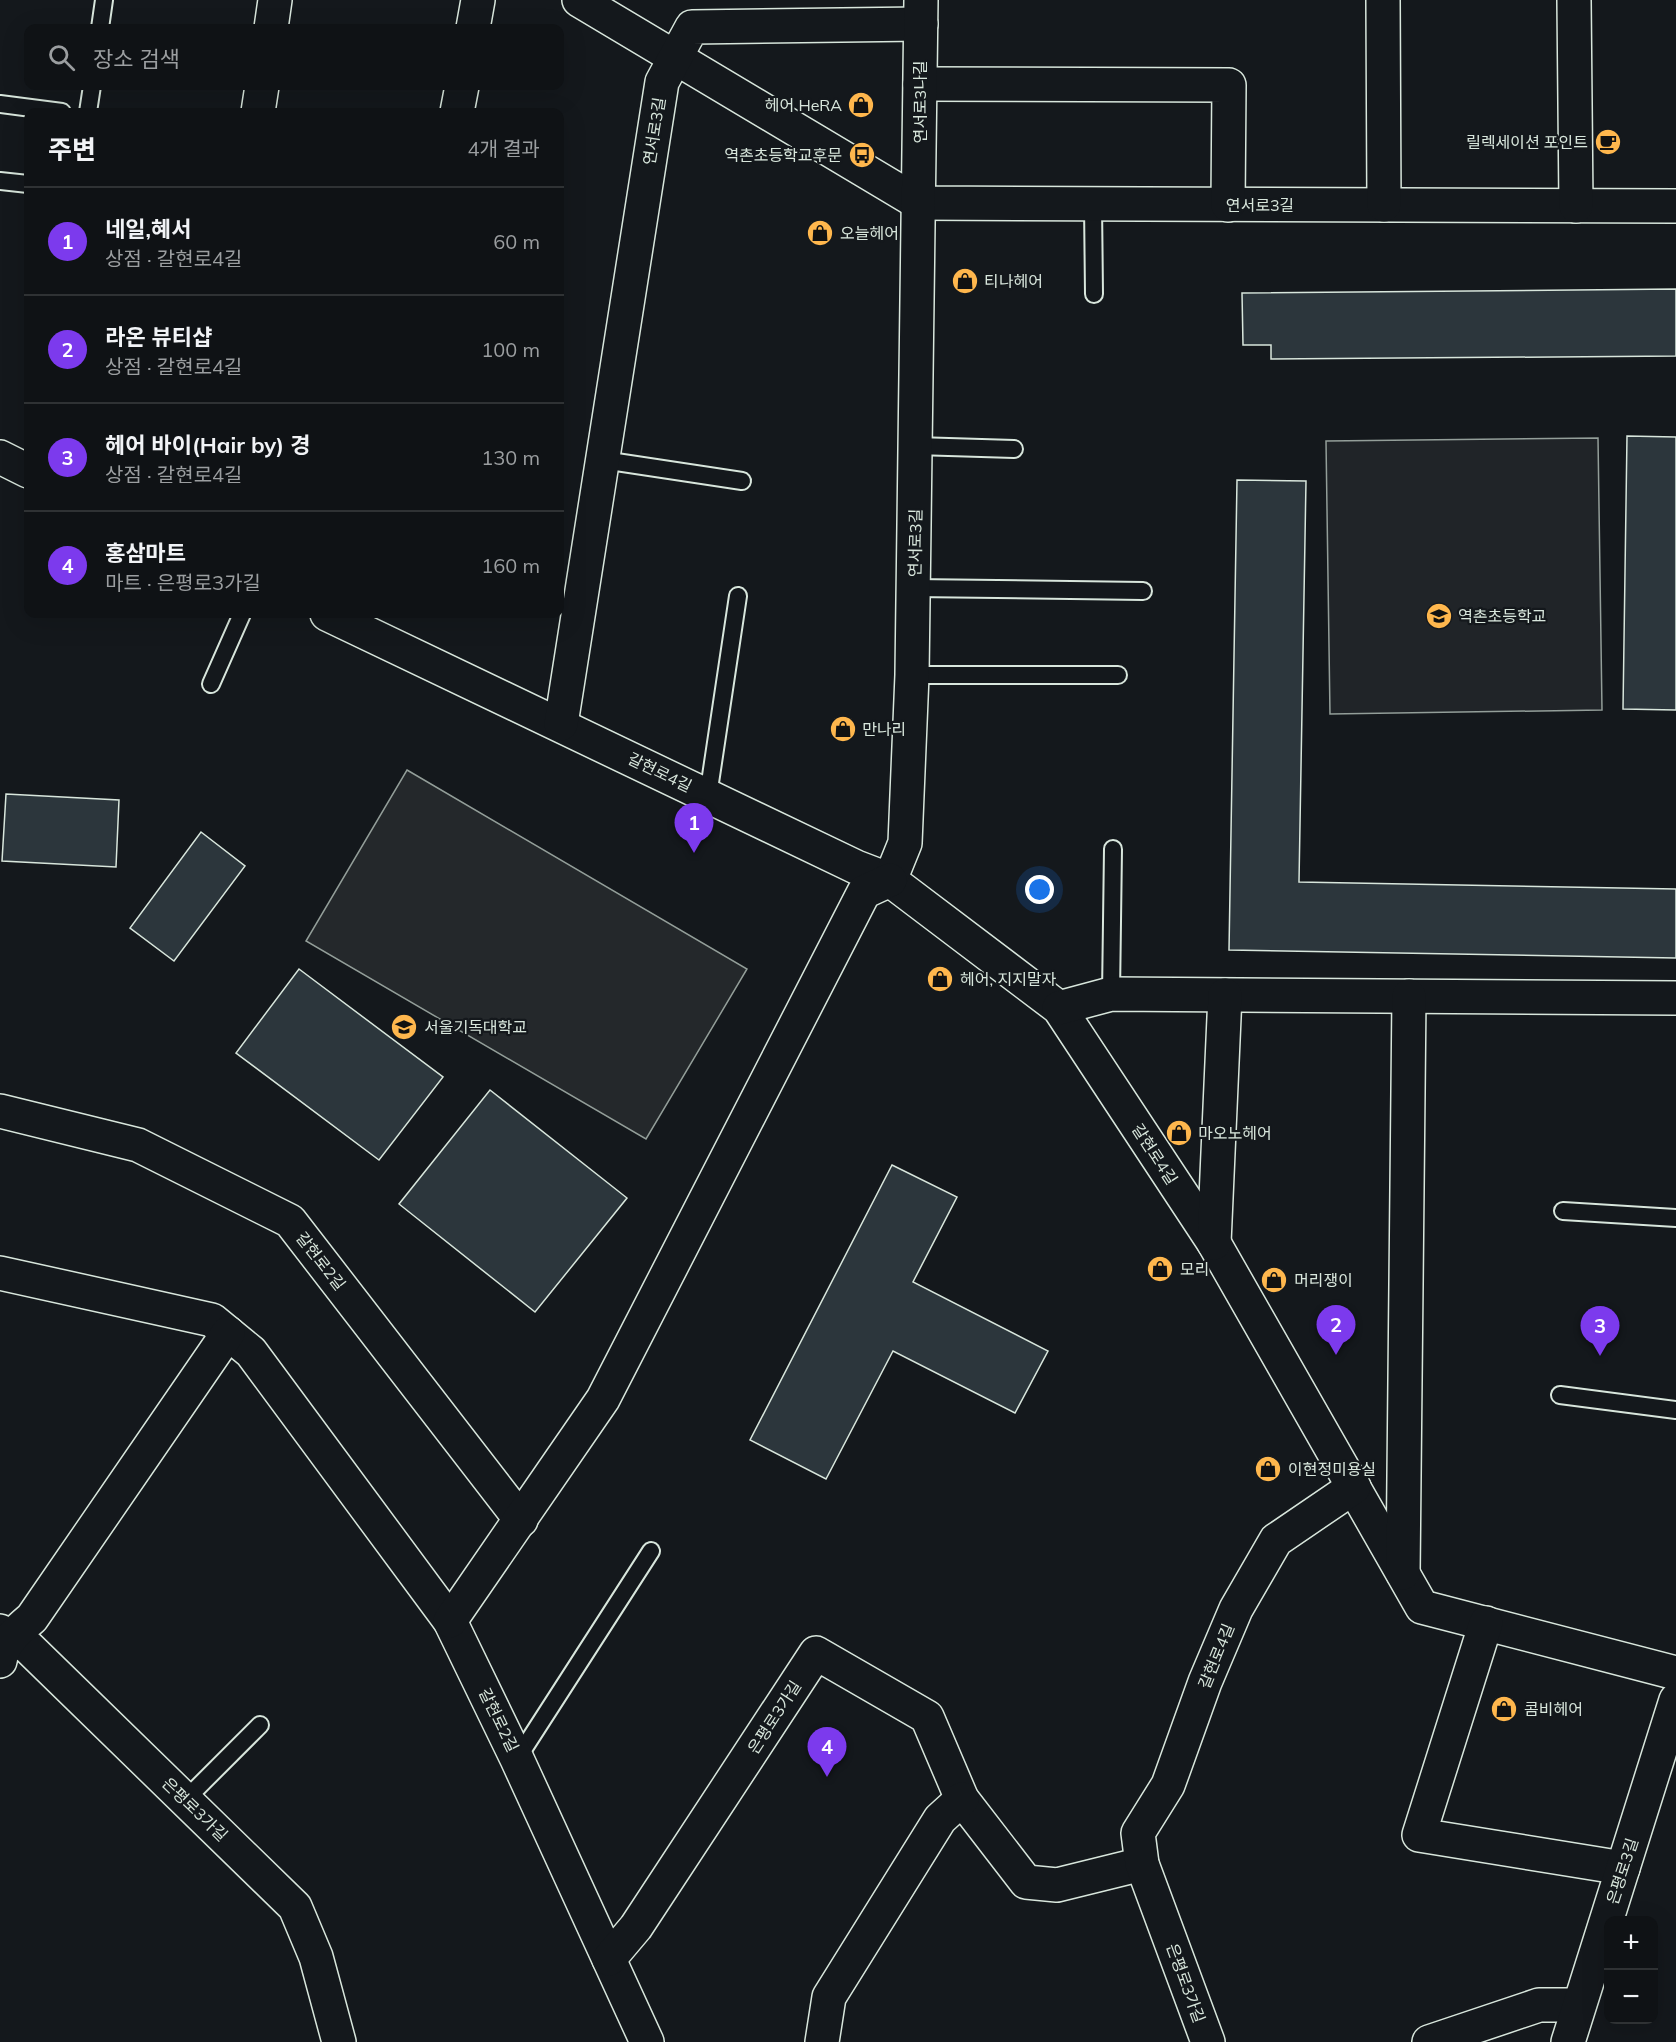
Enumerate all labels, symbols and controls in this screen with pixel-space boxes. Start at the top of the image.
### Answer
search box [24,24,564,90]
icon: search [45,41,78,74]
text: 장소 검색 [93,45,180,73]
street label: 연서로3나길 [910,60,930,144]
shop icon: 헤어 HeRA [846,90,876,120]
place label: 헤어 HeRA [765,95,842,115]
street label: 연서로3길 [639,96,669,166]
cafe icon: 릴렉세이션 포인트 [1593,127,1623,157]
place label: 릴렉세이션 포인트 [1466,132,1588,152]
text: 주변 [48,133,96,166]
text: 4개 결과 [468,136,540,161]
bus stop icon: 역촌초등학교후문 [847,140,877,170]
place label: 역촌초등학교후문 [724,145,842,165]
street label: 연서로3길 [1226,195,1294,215]
text: 네일,혜서 [105,215,191,243]
shop icon: 오늘헤어 [805,218,835,248]
place label: 오늘헤어 [840,223,899,243]
text: 1 [62,229,74,254]
text: 60 m [493,229,540,254]
text: 상점 · 갈현로4길 [105,246,242,271]
shop icon: 티나헤어 [950,266,980,296]
place label: 티나헤어 [984,271,1043,291]
text: 라온 뷰티샵 [105,323,212,351]
text: 2 [62,337,74,362]
text: 100 m [481,337,540,362]
text: 상점 · 갈현로4길 [105,354,242,379]
text: 헤어 바이(Hair by) 경 [105,431,310,459]
text: 3 [62,445,74,470]
text: 130 m [481,445,540,470]
text: 상점 · 갈현로4길 [105,462,242,487]
street label: 연서로3길 [904,509,926,577]
text: 홍삼마트 [105,539,186,567]
text: 4 [62,553,74,578]
text: 160 m [481,553,540,578]
text: 마트 · 은평로3가길 [105,570,261,595]
school or university icon: 역촌초등학교 [1424,601,1454,631]
place label: 역촌초등학교 [1458,606,1546,626]
shop icon: 만나리 [828,714,858,744]
place label: 만나리 [862,719,906,739]
street label: 갈현로4길 [625,748,695,796]
pin: 1 [674,804,714,853]
your location [1025,875,1054,904]
shop icon: 헤어, 지지말자 [925,964,955,994]
place label: 헤어, 지지말자 [960,969,1056,989]
school or university icon: 서울기독대학교 [389,1012,419,1042]
place label: 서울기독대학교 [424,1017,527,1037]
shop icon: 마오노헤어 [1164,1118,1194,1148]
street label: 갈현로4길 [1128,1120,1182,1188]
place label: 마오노헤어 [1198,1123,1272,1143]
street label: 갈현로2길 [292,1228,350,1294]
shop icon: 모리 [1145,1254,1175,1284]
place label: 모리 [1180,1259,1209,1279]
shop icon: 머리쟁이 [1259,1265,1289,1295]
place label: 머리쟁이 [1294,1270,1353,1290]
pin: 2 [1316,1306,1356,1355]
pin: 3 [1580,1306,1620,1356]
shop icon: 이현정미용실 [1253,1454,1283,1484]
place label: 이현정미용실 [1288,1459,1376,1479]
street label: 갈현로4길 [1194,1621,1238,1691]
street label: 은평로3가길 [743,1677,805,1757]
street label: 갈현로2길 [475,1685,523,1755]
shop icon: 콤비헤어 [1489,1694,1519,1724]
place label: 콤비헤어 [1524,1699,1583,1719]
pin: 4 [808,1728,846,1777]
street label: 은평로3가길 [158,1773,232,1845]
street label: 은평로3길 [1602,1835,1642,1907]
map controls [1604,1916,1658,2024]
button: + [1604,1916,1658,1970]
street label: 은평로3가길 [1162,1940,1210,2026]
button: − [1604,1970,1658,2024]

